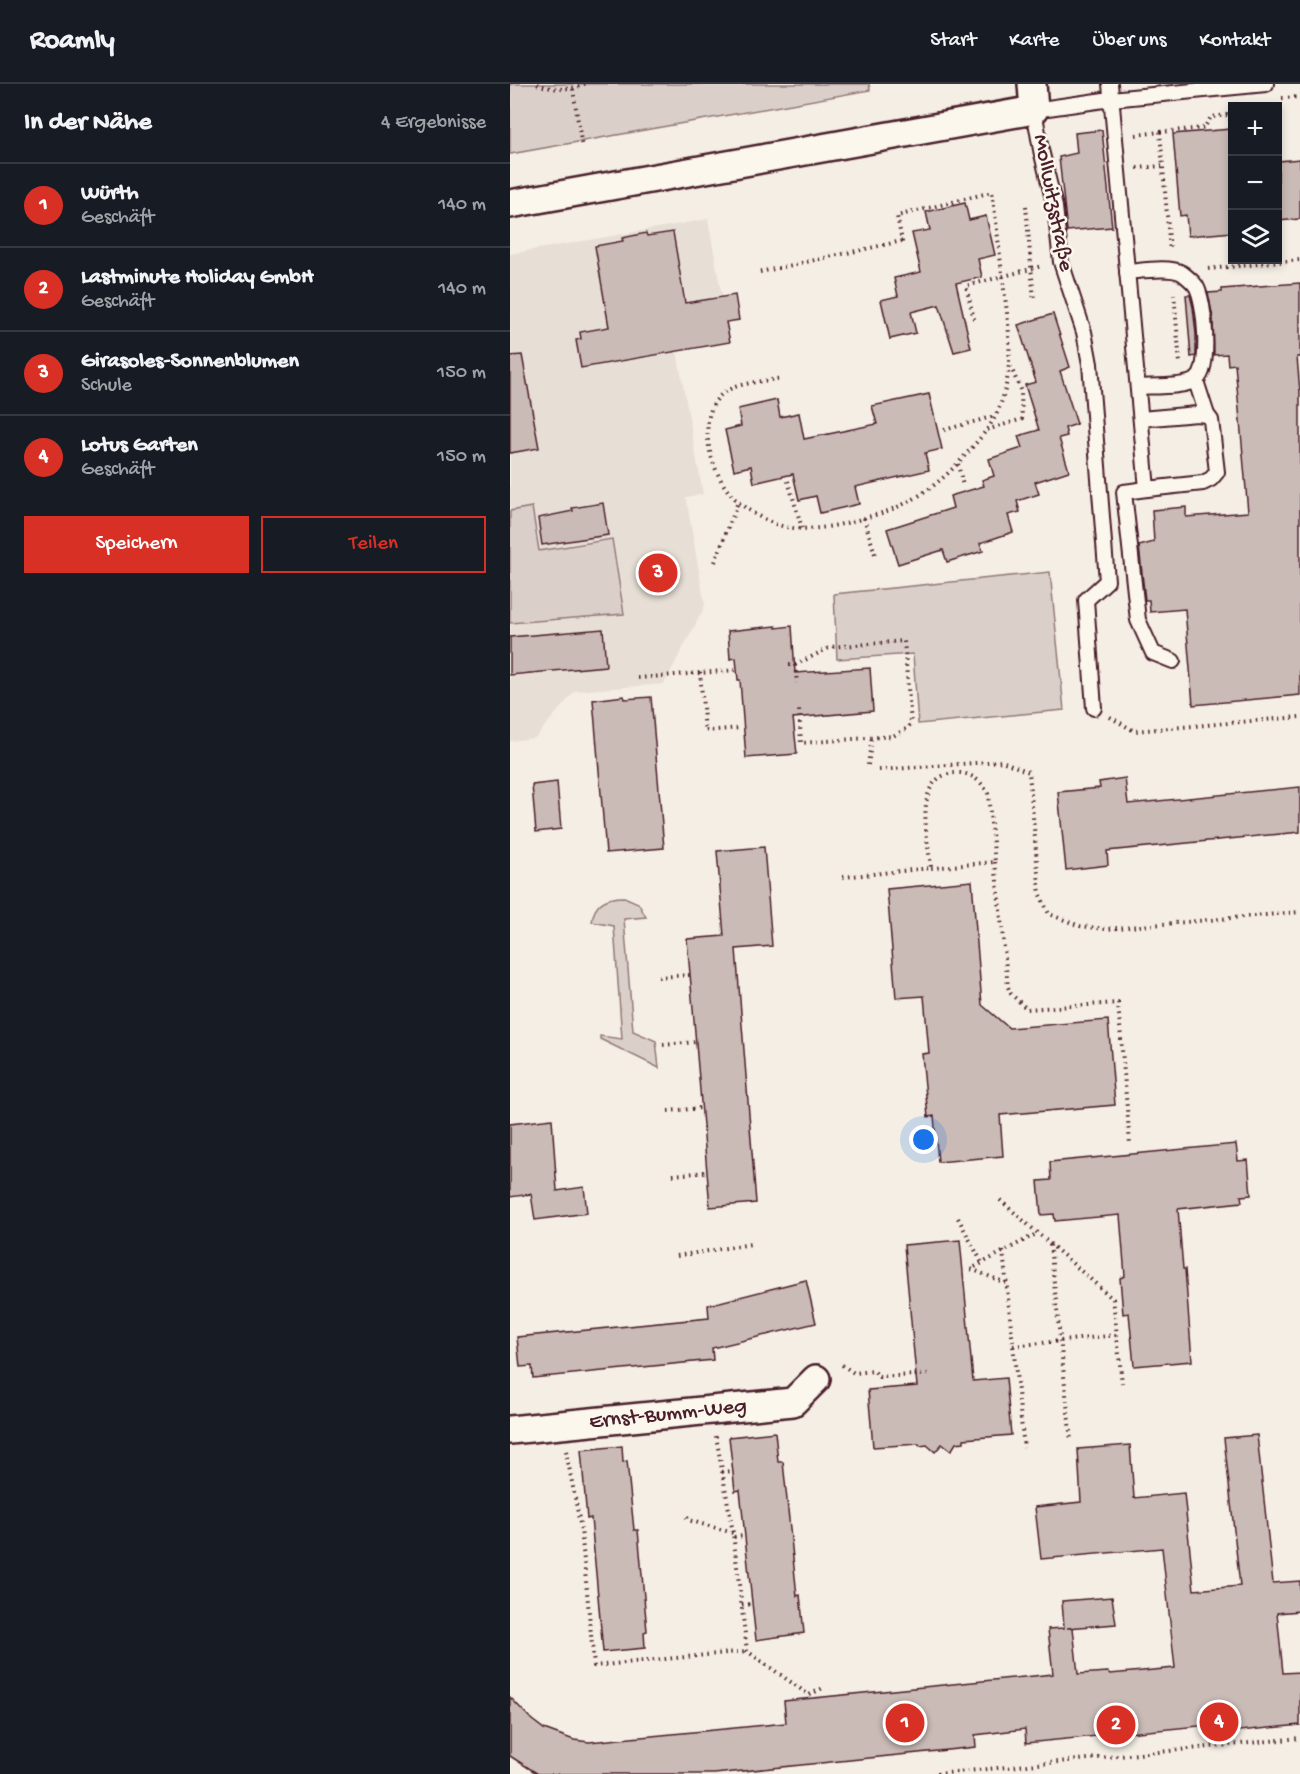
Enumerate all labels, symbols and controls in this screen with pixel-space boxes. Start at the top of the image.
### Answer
text: Roamly [30,25,115,58]
text: Start [930,29,976,54]
text: Karte [1009,29,1059,54]
text: Über uns [1092,29,1166,54]
text: Kontakt [1199,29,1270,54]
map controls [1228,102,1282,264]
button: + [1228,102,1282,156]
text: In der Nähe [24,108,152,139]
text: 4 Ergebnisse [381,112,486,135]
street label: Mollwitzstraße [1026,132,1078,274]
button: − [1228,156,1282,210]
text: Würth [81,181,139,207]
text: 1 [39,194,48,217]
text: 140 m [438,194,486,217]
text: Geschäft [81,207,154,230]
button: layers [1228,210,1282,264]
text: Lastminute Holiday GmbH [81,265,313,291]
text: 2 [39,278,48,301]
text: 140 m [438,278,486,301]
text: Geschäft [81,291,154,314]
text: Girasoles-Sonnenblumen [81,349,299,375]
text: 3 [38,362,49,385]
text: 150 m [437,362,486,385]
text: Schule [81,375,132,398]
text: Lotus Garten [81,433,198,459]
text: 4 [39,446,48,469]
text: 150 m [437,446,486,469]
text: Geschäft [81,459,154,482]
button: Speichern [24,516,249,573]
button: Teilen [261,516,486,573]
pin: 3 [638,550,678,596]
your location [909,1125,938,1154]
street label: Ernst-Bumm-Weg [588,1394,748,1436]
pin: 1 [886,1700,924,1746]
pin: 4 [1200,1700,1238,1744]
pin: 2 [1096,1702,1136,1748]

